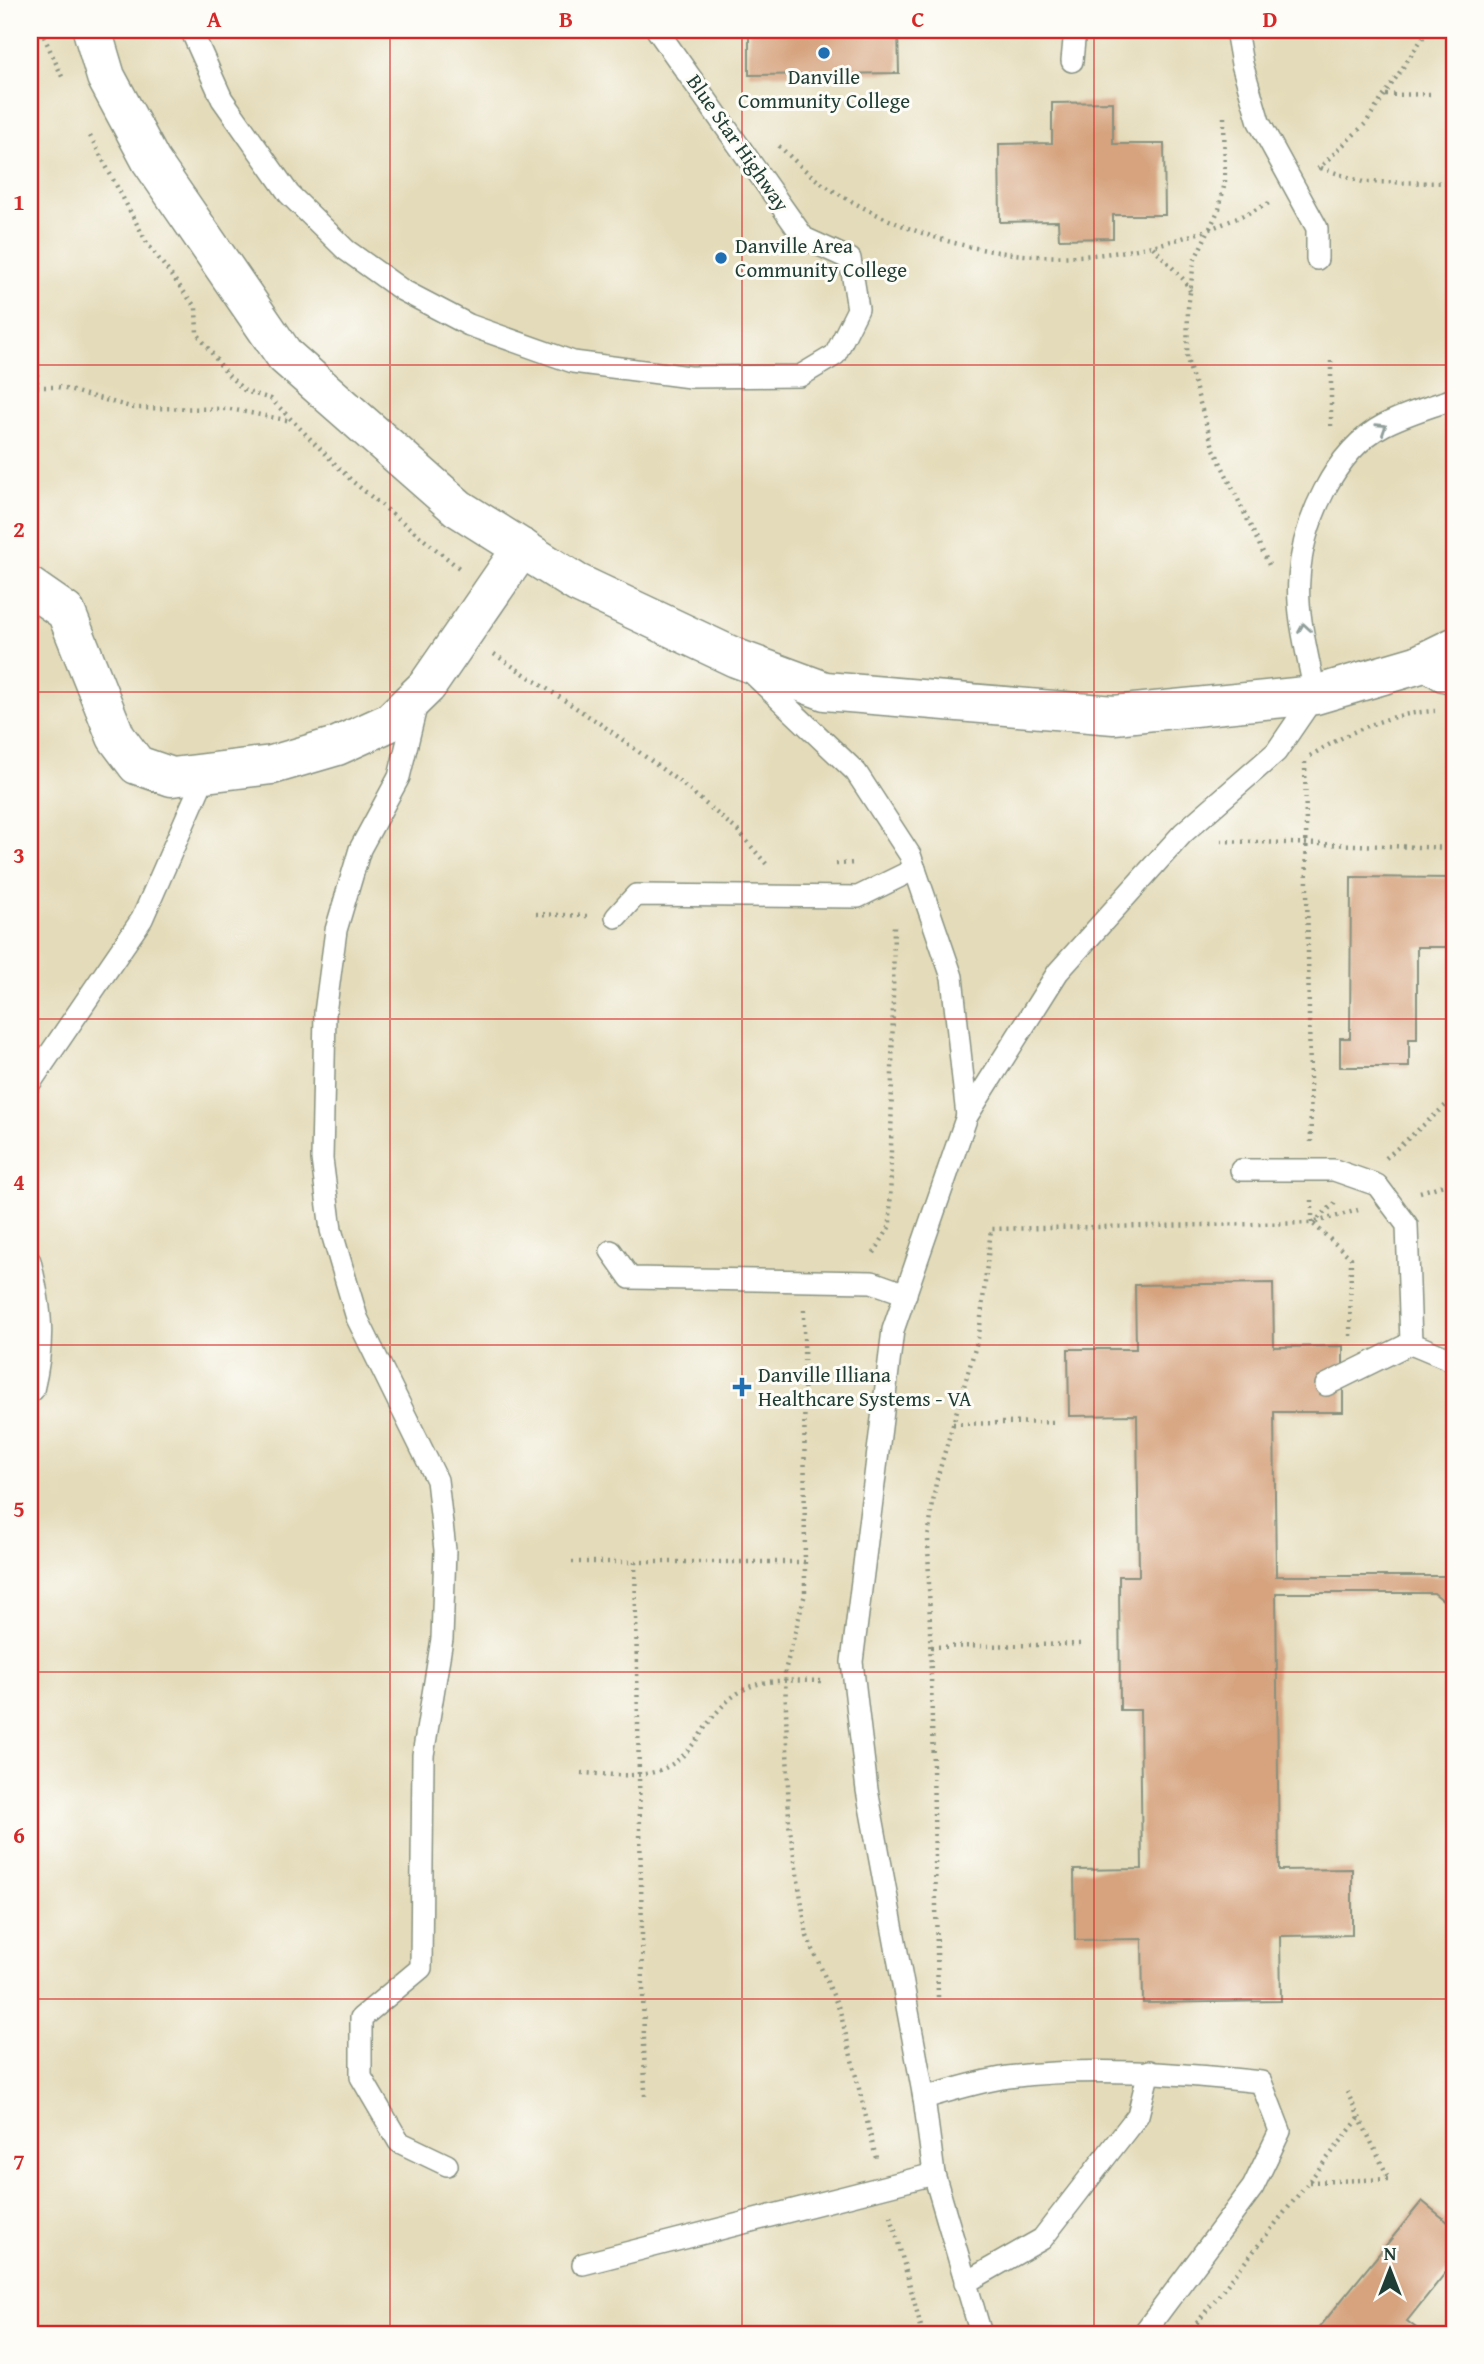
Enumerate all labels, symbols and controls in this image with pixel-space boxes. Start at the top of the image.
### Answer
text: A [207,2,222,35]
text: B [559,2,573,35]
text: C [911,2,925,35]
text: D [1263,2,1278,35]
marker: Danville Community College [816,45,832,61]
place label: Danville Community College [738,61,910,116]
street label: Blue Star Highway [679,68,798,218]
text: 1 [13,185,25,218]
place label: Danville Area Community College [735,230,907,285]
marker: Danville Area Community College [713,250,729,266]
one-way arrow [1374,424,1387,437]
text: 2 [13,512,25,545]
one-way arrow [1297,622,1312,634]
text: 3 [13,838,25,871]
text: 4 [13,1165,25,1198]
place label: Danville Illiana Healthcare Systems - VA [758,1359,972,1414]
marker: Danville Illiana Healthcare Systems - VA [732,1377,752,1397]
text: 5 [13,1492,25,1525]
text: 6 [13,1818,25,1851]
text: 7 [13,2145,25,2178]
north arrow [1354,2234,1424,2304]
text: N [1384,2239,1397,2267]

